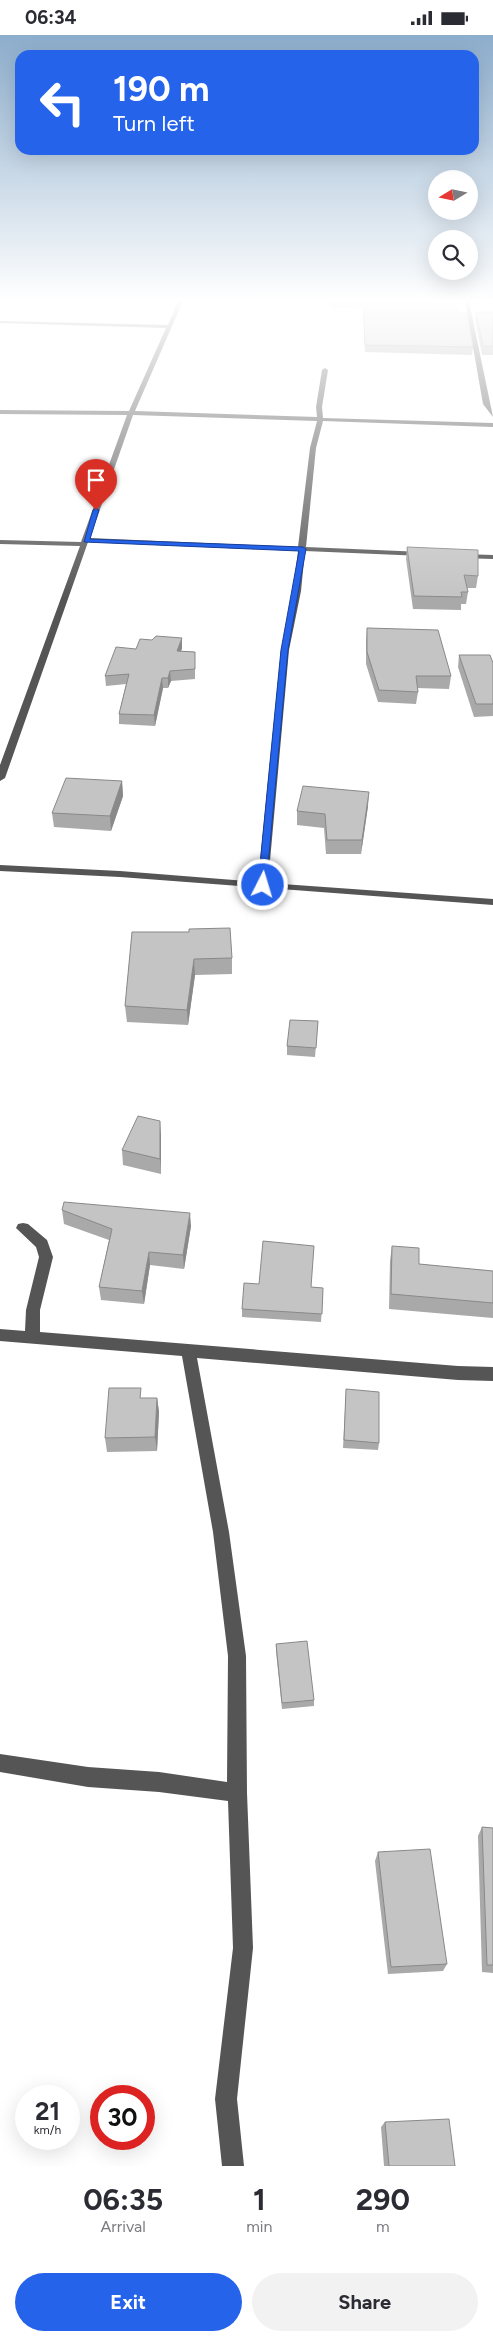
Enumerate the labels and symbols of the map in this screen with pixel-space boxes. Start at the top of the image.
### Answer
north arrow [428,170,478,220]
pin [75,459,117,510]
position arrow [236,858,288,910]
speed limit sign: 30 [90,2085,155,2150]

